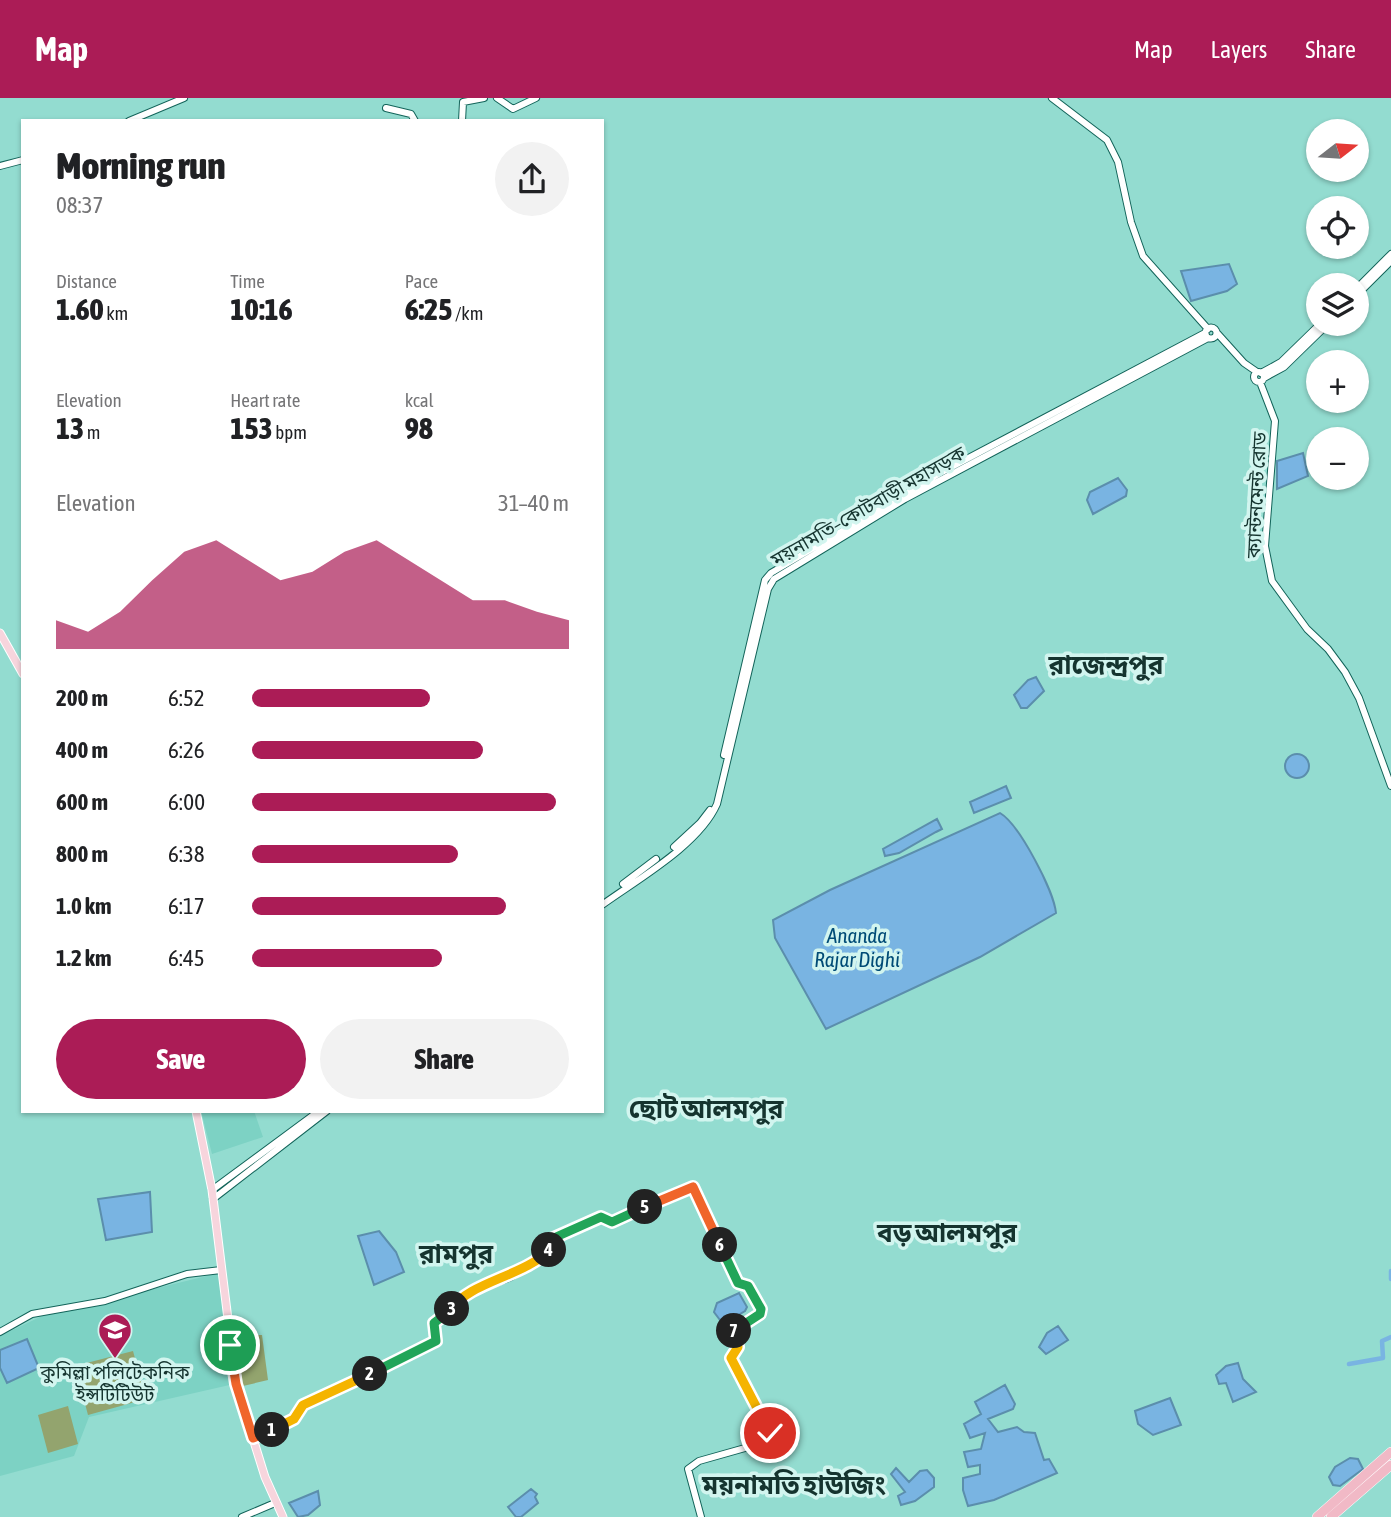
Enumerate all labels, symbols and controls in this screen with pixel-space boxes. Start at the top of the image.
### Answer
text: Map [35,30,88,68]
text: Map [1134,36,1173,63]
text: Layers [1211,36,1267,63]
text: Share [1305,36,1356,63]
north arrow [1306,119,1368,182]
map controls [1306,119,1369,490]
button: share [495,142,569,216]
text: Morning run [56,144,226,187]
text: 08:37 [56,192,103,218]
button: locate [1306,196,1369,259]
text: Distance [56,270,117,292]
text: Time [230,270,265,292]
text: Pace [405,270,438,292]
button: layers [1306,273,1369,336]
text: 1.60 [56,292,104,326]
text: 10:16 [230,292,293,326]
text: 6:25 [405,292,452,326]
text: km [104,302,128,324]
text: /km [452,302,483,324]
button: + [1306,350,1369,413]
text: Elevation [56,389,122,411]
text: Heart rate [230,389,300,411]
text: kcal [405,389,434,411]
text: 13 [56,411,84,445]
text: 153 [230,411,273,445]
text: 98 [405,411,433,445]
text: m [84,421,101,443]
text: bpm [273,421,307,443]
button: − [1306,427,1369,490]
street label: ক্যান্টনমেন্ট রোড [1242,431,1270,560]
street label: ময়নামতি–কোটবাড়ী মহাসড়ক [766,441,970,571]
text: Elevation [56,490,136,516]
text: 31–40 m [498,490,569,516]
district label: রাজেন্দ্রপুর [1048,650,1164,682]
text: 200 m [56,685,108,711]
text: 6:52 [168,685,205,711]
text: 400 m [56,737,108,763]
text: 6:26 [168,737,205,763]
text: 600 m [56,789,108,815]
text: 6:00 [168,789,205,815]
text: 800 m [56,841,108,867]
text: 6:38 [168,841,205,867]
text: 1.0 km [56,893,112,919]
text: 6:17 [168,893,205,919]
water label: Ananda Rajar Dighi [814,923,900,971]
text: 1.2 km [56,945,112,971]
text: 6:45 [168,945,205,971]
button: Save [56,1019,306,1099]
button: Share [320,1019,569,1099]
district label: ছোট আলমপুর [629,1093,784,1126]
pin: 5 [628,1190,662,1224]
text: 5 [640,1195,649,1217]
district label: বড় আলমপুর [876,1218,1017,1250]
pin: 6 [702,1228,738,1262]
pin: 4 [532,1232,566,1268]
text: 6 [715,1233,724,1255]
text: 4 [544,1238,553,1260]
district label: রামপুর [418,1239,493,1271]
pin: 3 [434,1292,470,1326]
text: 3 [447,1297,456,1319]
school or university icon: কুমিল্লা পলিটেকনিক ইন্সটিটিউট [96,1311,134,1360]
pin: 7 [716,1314,752,1348]
pin [200,1315,260,1375]
text: 7 [729,1319,738,1341]
icon: arrive [211,1326,249,1364]
pin: 2 [352,1356,388,1392]
place label: কুমিল্লা পলিটেকনিক ইন্সটিটিউট [39,1361,190,1405]
text: 2 [365,1362,374,1384]
pin [740,1403,800,1463]
pin: 1 [254,1412,290,1448]
icon: check [751,1414,789,1452]
text: 1 [267,1418,276,1440]
district label: ময়নামতি হাউজিং [701,1469,886,1500]

